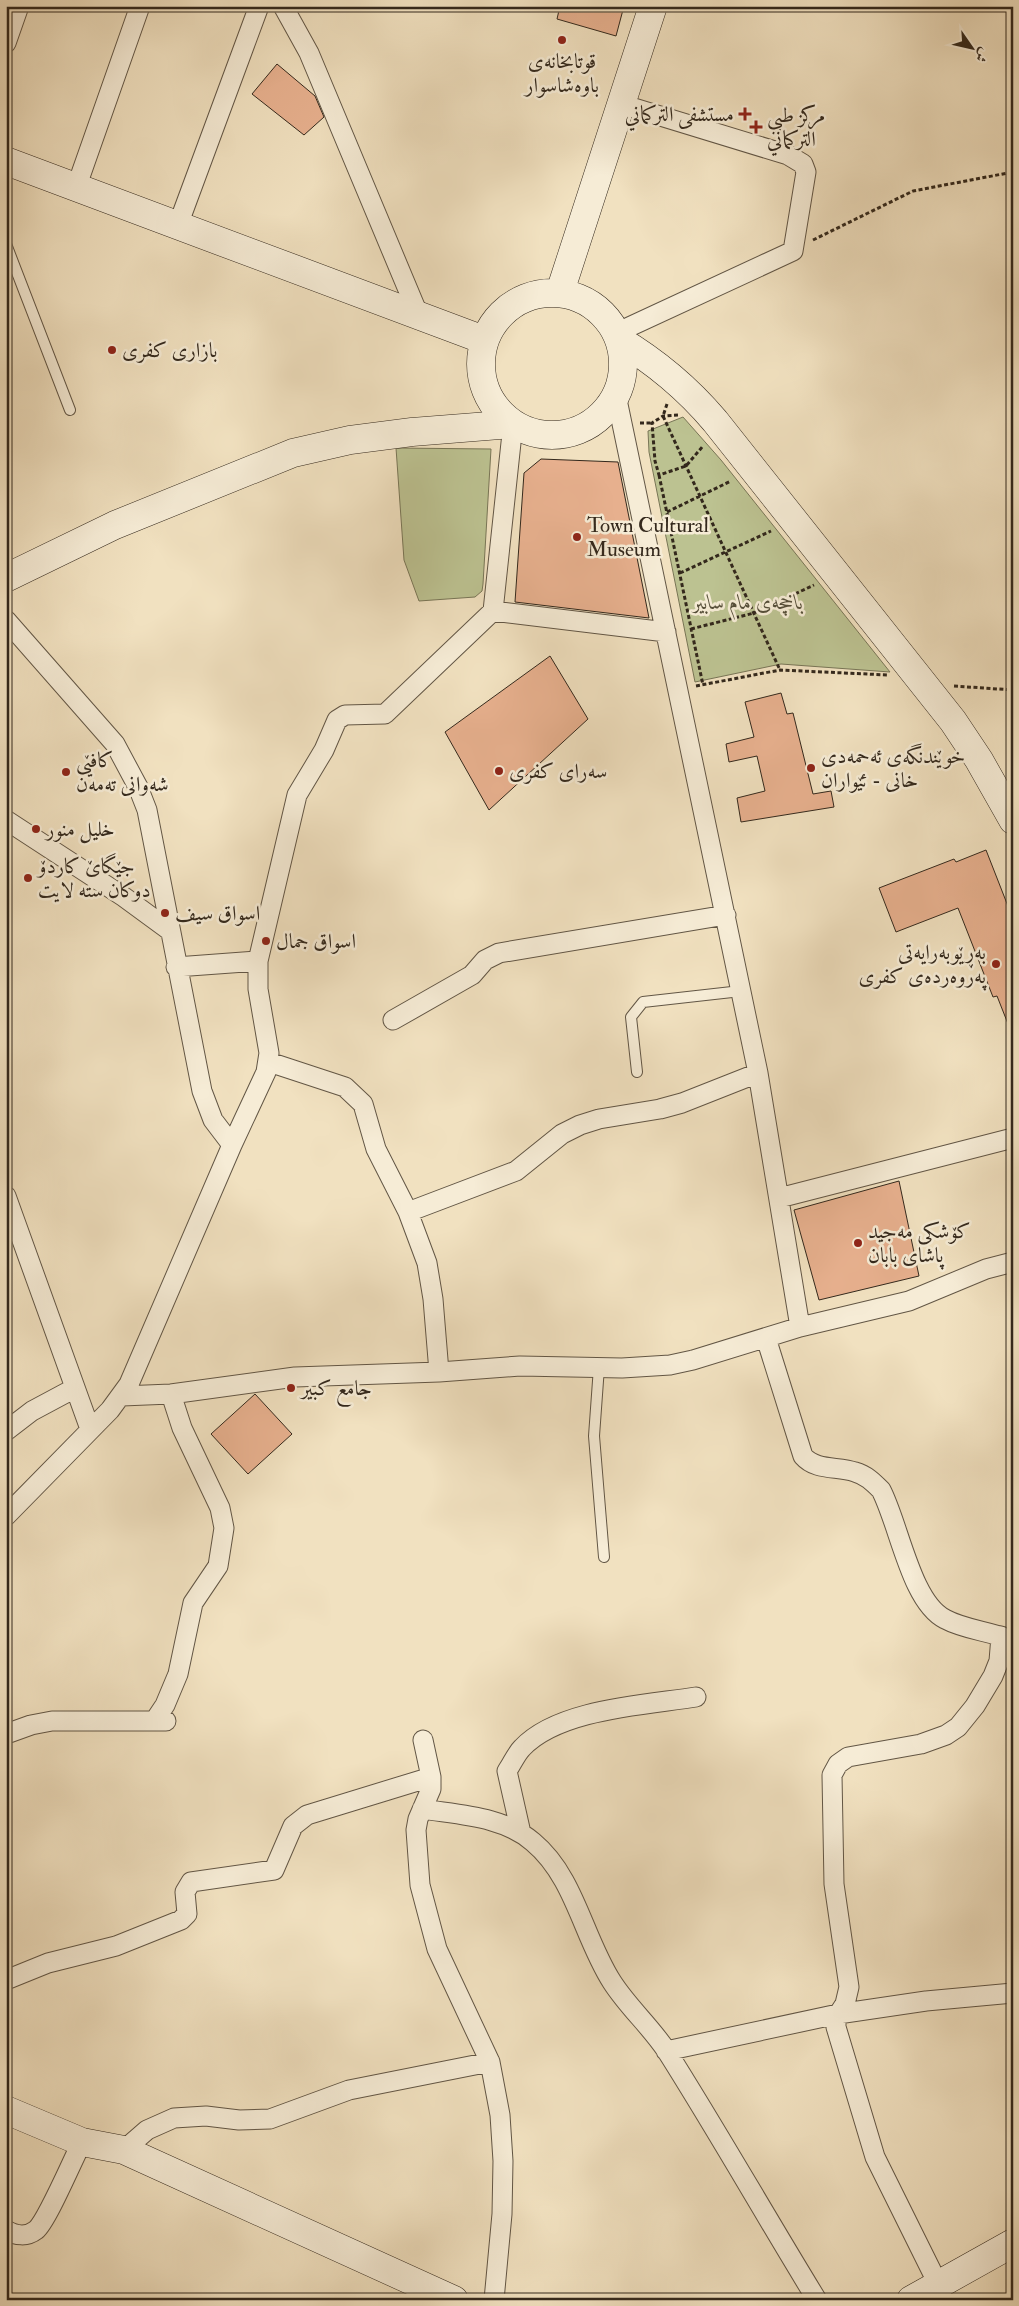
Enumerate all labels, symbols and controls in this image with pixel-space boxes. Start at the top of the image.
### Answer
north arrow [946,22,996,72]
marker: قوتابخانەی باوەشاسوار [556,34,568,46]
text: ش [971,44,993,66]
place label: قوتابخانەی باوەشاسوار [523,48,599,99]
place label: مستشفى التركماني [625,101,734,131]
place label: مركز طبي التركماني [767,102,825,156]
marker: مستشفى التركماني [738,107,752,121]
marker: مركز طبي التركماني [749,120,763,134]
place label: بازاری کفری [122,337,218,364]
marker: بازاری کفری [106,344,118,356]
place label: Town Cultural Museum [587,512,710,563]
marker: Town Cultural Museum [571,531,583,543]
park label: باخچەی مام سابیر [690,589,804,620]
place label: خوێندنگەی ئەحمەدی خانی - ئێواران [821,743,965,794]
place label: کافێی شەوانی تەمەن [76,747,169,798]
place label: سەرای کفری [509,758,607,785]
marker: خوێندنگەی ئەحمەدی خانی - ئێواران [805,762,817,774]
marker: سەرای کفری [493,765,505,777]
marker: کافێی شەوانی تەمەن [60,766,72,778]
place label: خلیل منور [44,816,115,844]
marker: خلیل منور [30,823,42,835]
place label: جێگاێ کاردۆ دوکان ستە لایت [36,853,151,904]
marker: جێگاێ کاردۆ دوکان ستە لایت [22,872,34,884]
place label: اسواق سيف [175,900,260,927]
marker: اسواق سيف [159,907,171,919]
place label: اسواق جمال [276,928,356,955]
marker: اسواق جمال [260,935,272,947]
place label: بەڕێوبەرایەتی پەروەردەی کفری [858,939,987,991]
marker: بەڕێوبەرایەتی پەروەردەی کفری [990,958,1002,970]
place label: کۆشکی مەجید پاشای بابان [868,1218,970,1270]
marker: کۆشکی مەجید پاشای بابان [852,1237,864,1249]
place label: جامع كبير [299,1375,372,1407]
marker: جامع كبير [285,1382,297,1394]

